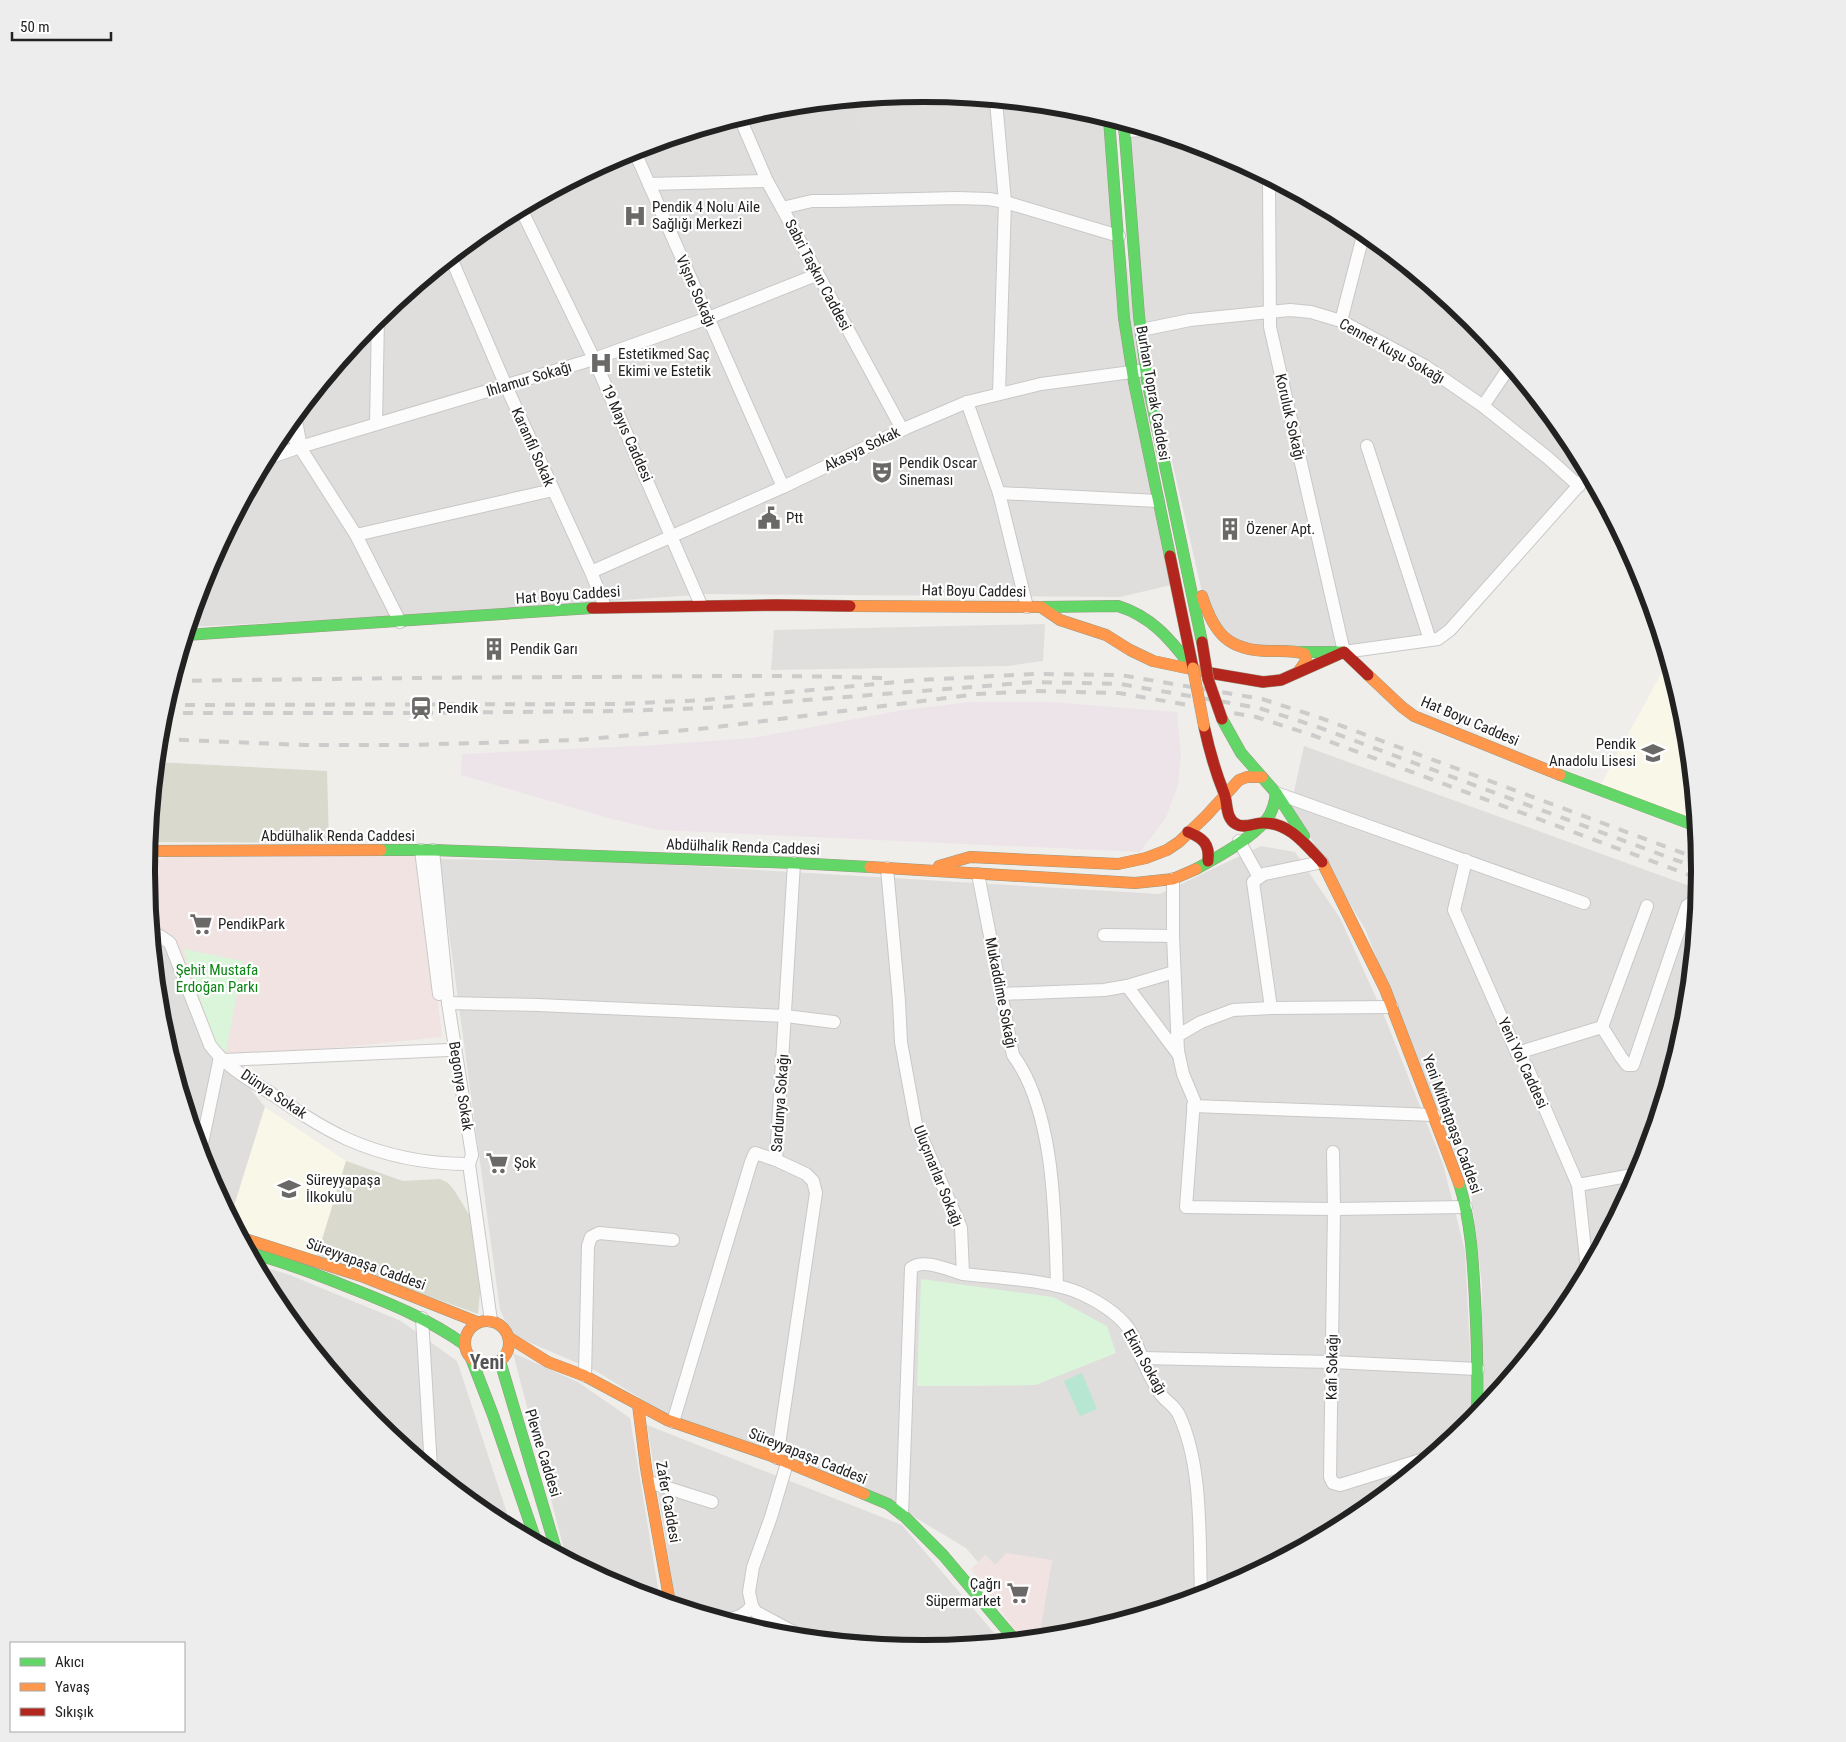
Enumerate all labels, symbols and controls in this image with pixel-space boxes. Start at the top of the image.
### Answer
scale bar [12,10,111,42]
text: 50 m [20,18,50,36]
place label: Pendik 4 Nolu Aile Sağlığı Merkezi [652,198,760,233]
hospital icon: Pendik 4 Nolu Aile Sağlığı Merkezi [622,203,648,229]
street label: Sabri Taşkın Caddesi [781,216,855,334]
street label: Vişne Sokağı [672,252,720,330]
street label: Cennet Kuşu Sokağı [1336,315,1448,387]
street label: Burhan Toprak Caddesi [1132,324,1174,462]
place label: Estetikmed Saç Ekimi ve Estetik [618,345,711,380]
hospital icon: Estetikmed Saç Ekimi ve Estetik [588,350,614,376]
street label: Ihlamur Sokağı [484,357,574,401]
street label: Koruluk Sokağı [1271,372,1309,462]
street label: 19 Mayıs Caddesi [598,382,656,484]
street label: Karanfil Sokak [508,405,558,489]
street label: Akasya Sokak [821,423,903,475]
place label: Pendik Oscar Sineması [899,454,978,489]
theatre icon: Pendik Oscar Sineması [869,459,895,485]
public building icon: Ptt [756,505,782,531]
place label: Ptt [786,509,803,527]
building icon: Özener Apt. [1217,516,1243,542]
place label: Özener Apt. [1246,520,1315,538]
street label: Hat Boyu Caddesi [921,581,1027,601]
street label: Hat Boyu Caddesi [515,582,621,608]
building icon: Pendik Garı [481,636,507,662]
place label: Pendik Garı [510,640,578,658]
street label: Hat Boyu Caddesi [1418,692,1522,750]
station icon: Pendik [408,695,434,721]
place label: Pendik [438,699,478,717]
place label: Pendik Anadolu Lisesi [1549,735,1636,770]
school or university icon: Pendik Anadolu Lisesi [1640,740,1666,766]
street label: Abdülhalik Renda Caddesi [261,827,415,845]
street label: Abdülhalik Renda Caddesi [666,835,820,859]
supermarket icon: PendikPark [188,911,214,937]
place label: PendikPark [218,915,285,933]
street label: Mukaddime Sokağı [981,936,1021,1050]
park label: Şehit Mustafa Erdoğan Parkı [176,961,258,996]
street label: Yeni Yol Caddesi [1494,1015,1552,1111]
street label: Begonya Sokak [445,1040,477,1132]
street label: Yeni Mithatpaşa Caddesi [1418,1052,1486,1196]
street label: Sardunya Sokağı [768,1053,792,1153]
street label: Dünya Sokak [238,1065,311,1123]
street label: Uluçınarlar Sokağı [910,1123,966,1229]
supermarket icon: Şok [484,1150,510,1176]
place label: Şok [514,1154,536,1172]
place label: Süreyyapaşa İlkokulu [306,1171,381,1206]
school or university icon: Süreyyapaşa İlkokulu [276,1176,302,1202]
street label: Süreyyapaşa Caddesi [304,1234,428,1294]
street label: Ekim Sokağı [1120,1326,1170,1398]
street label: Kafi Sokağı [1322,1334,1342,1400]
district label: Yeni [470,1350,504,1374]
street label: Plevne Caddesi [521,1407,565,1499]
street label: Süreyyapaşa Caddesi [746,1424,870,1488]
street label: Zafer Caddesi [652,1460,684,1544]
place label: Çağrı Süpermarket [926,1575,1001,1610]
supermarket icon: Çağrı Süpermarket [1005,1580,1031,1606]
legend [10,1642,185,1732]
text: Akıcı [55,1653,84,1671]
text: Yavaş [55,1678,90,1696]
text: Sıkışık [55,1703,94,1721]

